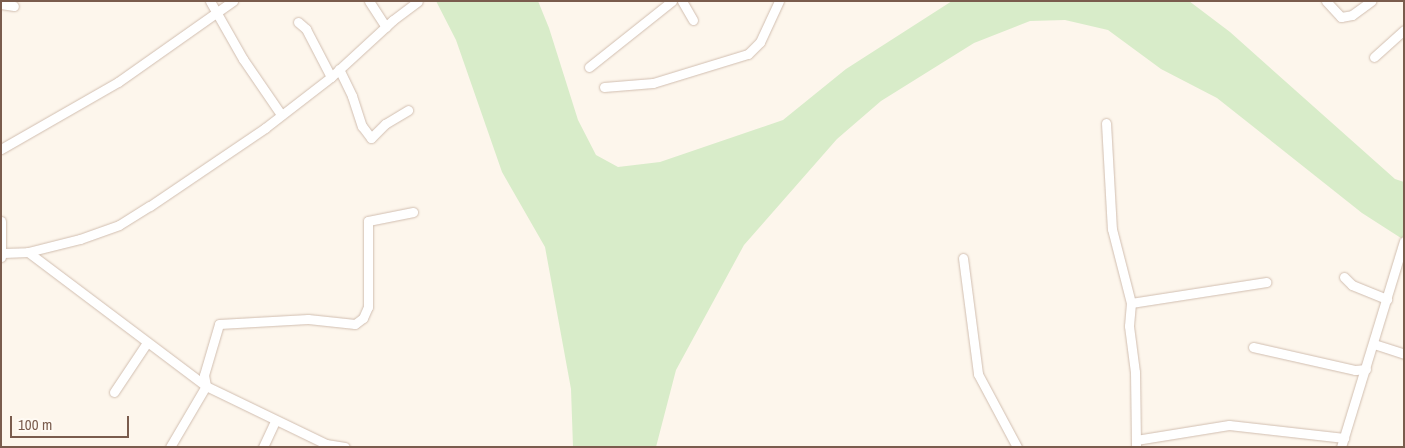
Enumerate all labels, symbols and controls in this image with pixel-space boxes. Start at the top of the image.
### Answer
scale bar [12,406,131,438]
text: 100 m [18,414,52,435]

